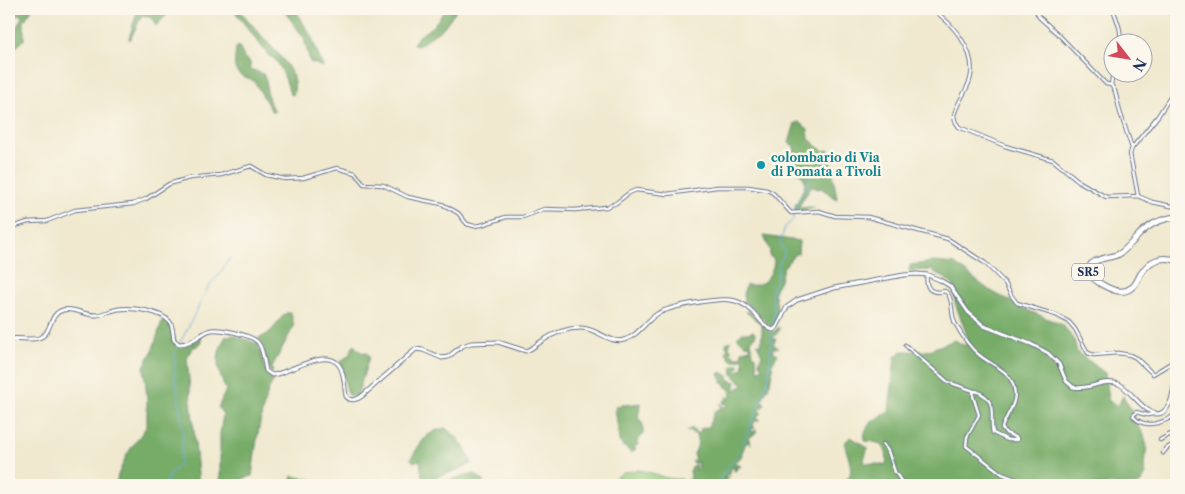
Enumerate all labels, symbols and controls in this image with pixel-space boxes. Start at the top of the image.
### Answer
north arrow [1102,32,1152,82]
text: N [1128,55,1150,75]
place label: colombario di Via di Pomata a Tivoli [771,150,882,179]
marker: colombario di Via di Pomata a Tivoli [755,159,767,171]
road number: SR5 [1072,264,1104,280]

